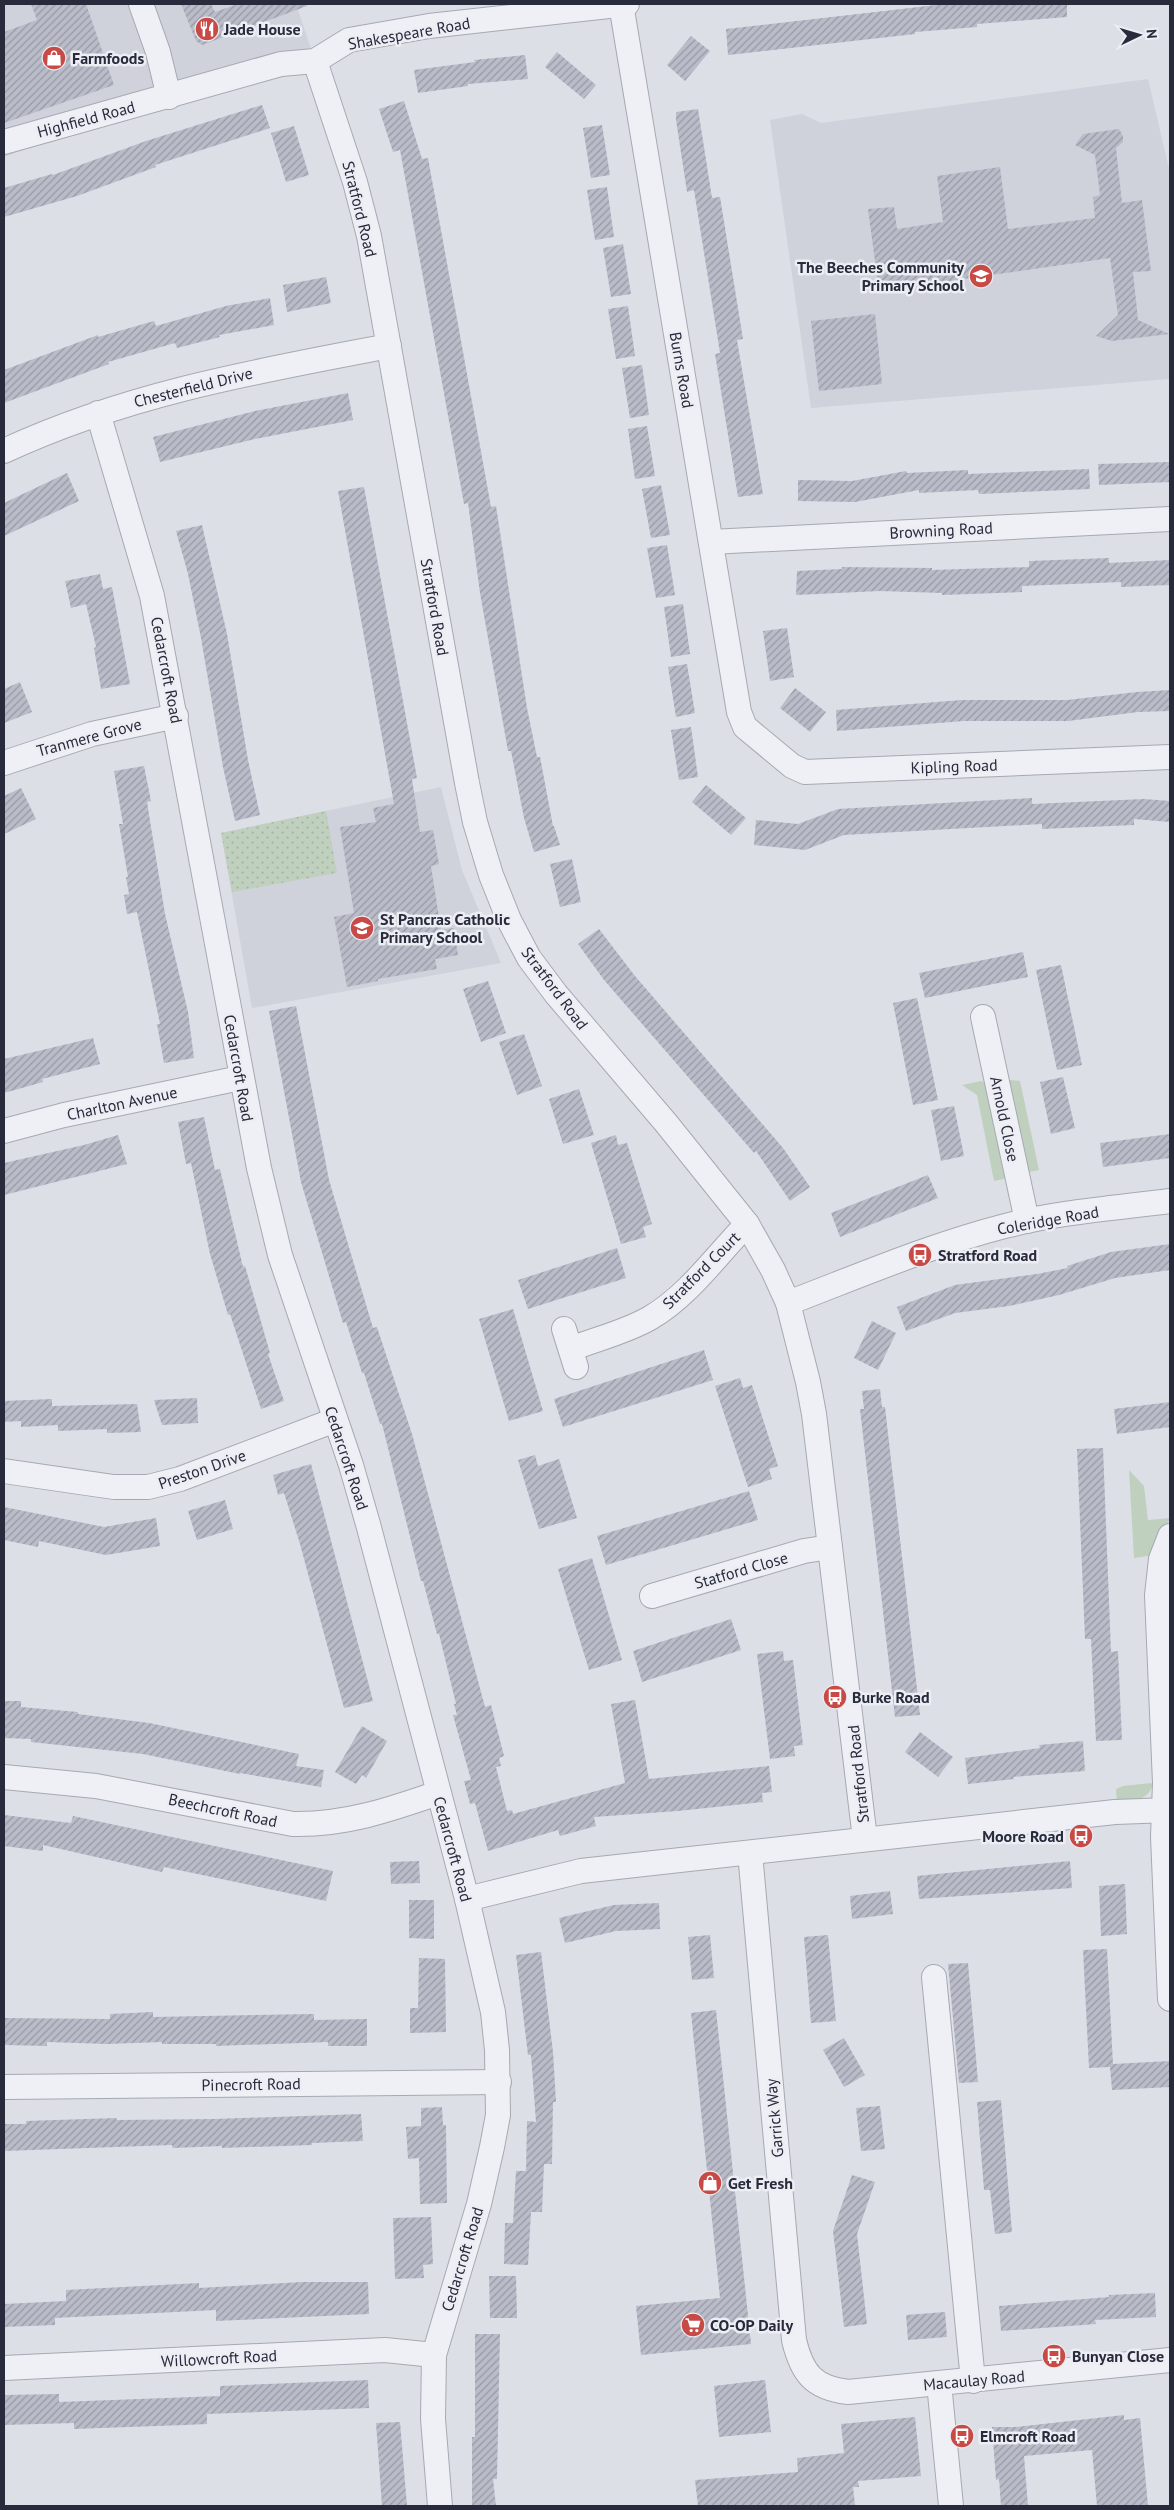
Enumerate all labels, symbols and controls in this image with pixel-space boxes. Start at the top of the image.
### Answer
north arrow [1114,10,1164,60]
street label: Shakespeare Road [346,12,472,54]
restaurant icon: Jade House [194,16,220,42]
place label: Jade House [223,19,301,39]
text: N [1143,28,1161,39]
shop icon: Farmfoods [41,45,67,71]
place label: Farmfoods [72,48,144,68]
street label: Highfield Road [35,96,137,142]
street label: Stratford Road [338,159,382,259]
place label: The Beeches Community Primary School [797,257,964,295]
school or university icon: The Beeches Community Primary School [968,263,994,289]
street label: Burns Road [665,330,699,410]
street label: Chesterfield Drive [132,363,254,411]
street label: Browning Road [889,517,993,543]
street label: Stratford Road [417,557,453,657]
street label: Cedarcroft Road [147,615,187,725]
street label: Tranmere Grove [34,713,144,761]
street label: Kipling Road [910,754,998,778]
place label: St Pancras Catholic Primary School [380,909,510,947]
school or university icon: St Pancras Catholic Primary School [349,915,375,941]
street label: Stratford Road [517,943,593,1033]
street label: Cedarcroft Road [220,1013,258,1123]
street label: Arnold Close [986,1074,1024,1164]
street label: Charlton Avenue [65,1082,179,1124]
street label: Coleridge Road [995,1201,1101,1239]
street label: Stratford Court [658,1227,744,1313]
bus stop icon: Stratford Road [907,1242,933,1268]
place label: Stratford Road [938,1245,1037,1265]
street label: Cedarcroft Road [321,1403,373,1513]
street label: Preston Drive [156,1445,248,1493]
street label: Statford Close [692,1547,790,1593]
bus stop icon: Burke Road [822,1684,848,1710]
place label: Burke Road [852,1687,930,1707]
street label: Stratford Road [843,1724,873,1824]
street label: Beechcroft Road [167,1789,279,1831]
street label: Cedarcroft Road [429,1794,477,1904]
bus stop icon: Moore Road [1068,1823,1094,1849]
place label: Moore Road [982,1826,1064,1846]
street label: Pinecroft Road [201,2073,301,2095]
street label: Garrick Way [761,2077,787,2158]
shop icon: Get Fresh [697,2170,723,2196]
place label: Get Fresh [728,2173,793,2193]
street label: Cedarcroft Road [437,2204,487,2314]
supermarket icon: CO-OP Daily [680,2312,706,2338]
place label: CO-OP Daily [710,2315,793,2335]
bus stop icon: Bunyan Close [1041,2343,1067,2369]
street label: Willowcroft Road [160,2345,278,2371]
place label: Bunyan Close [1072,2346,1164,2366]
street label: Macaulay Road [922,2366,1026,2394]
bus stop icon: Elmcroft Road [949,2423,975,2449]
place label: Elmcroft Road [980,2426,1076,2446]

